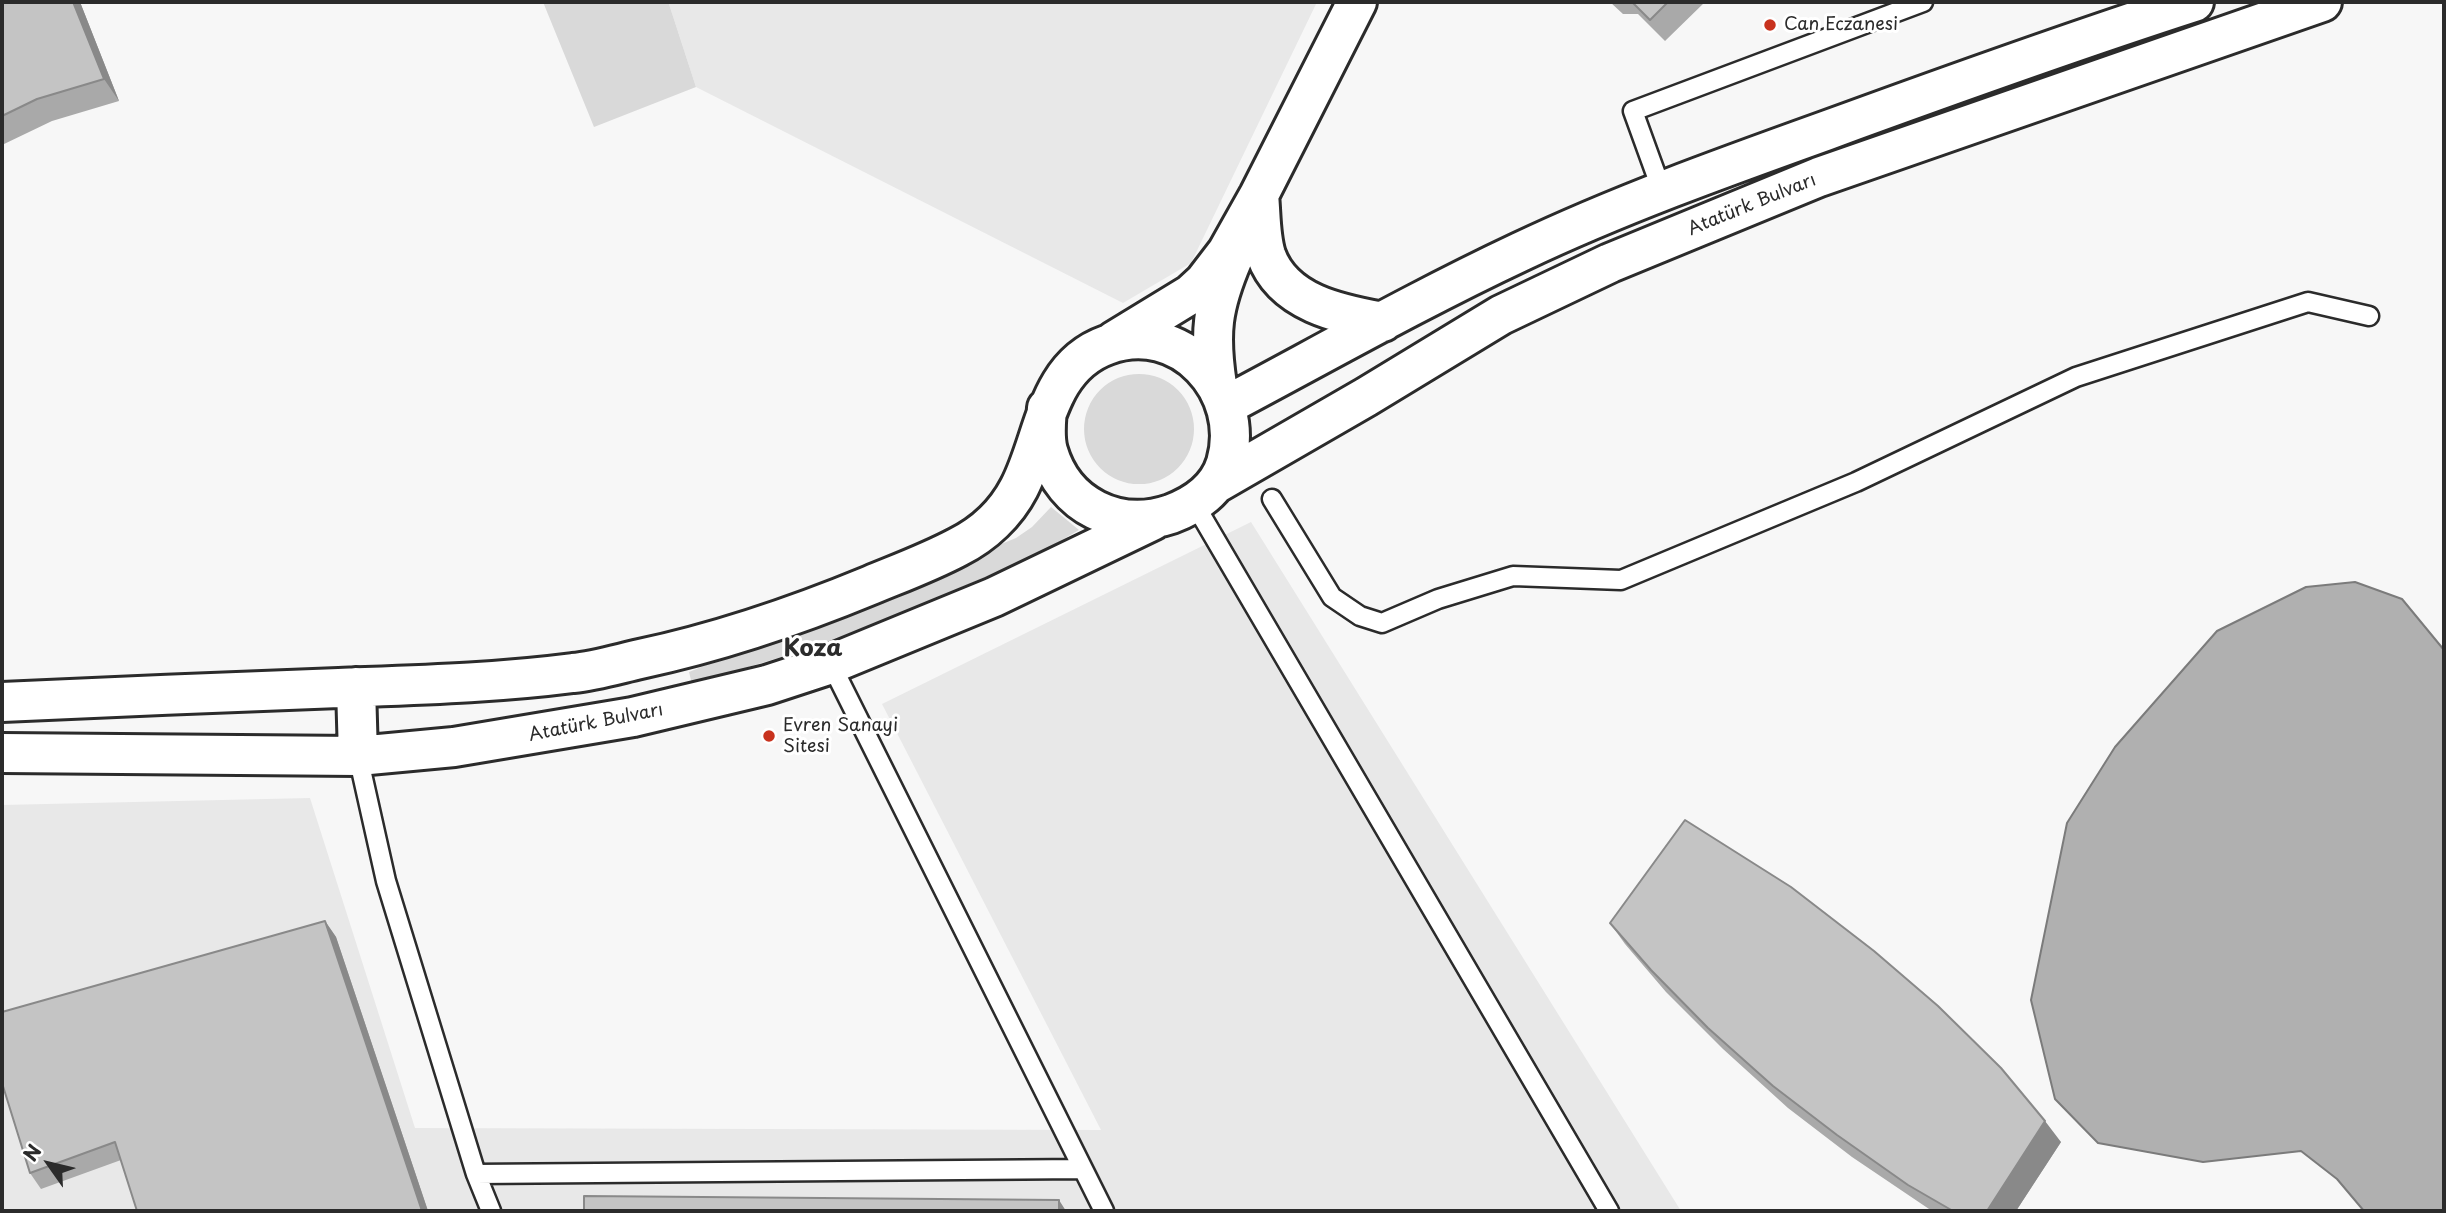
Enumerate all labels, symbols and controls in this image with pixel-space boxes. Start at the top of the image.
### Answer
place label: Can Eczanesi [1784,14,1898,36]
marker: Can Eczanesi [1762,17,1778,33]
street label: Atatürk Bulvarı [1685,169,1819,241]
district label: Koza [783,635,843,663]
street label: Atatürk Bulvarı [527,699,665,747]
place label: Evren Sanayi Sitesi [783,715,898,758]
marker: Evren Sanayi Sitesi [761,728,777,744]
north arrow [14,1129,84,1199]
text: N [16,1138,47,1166]

